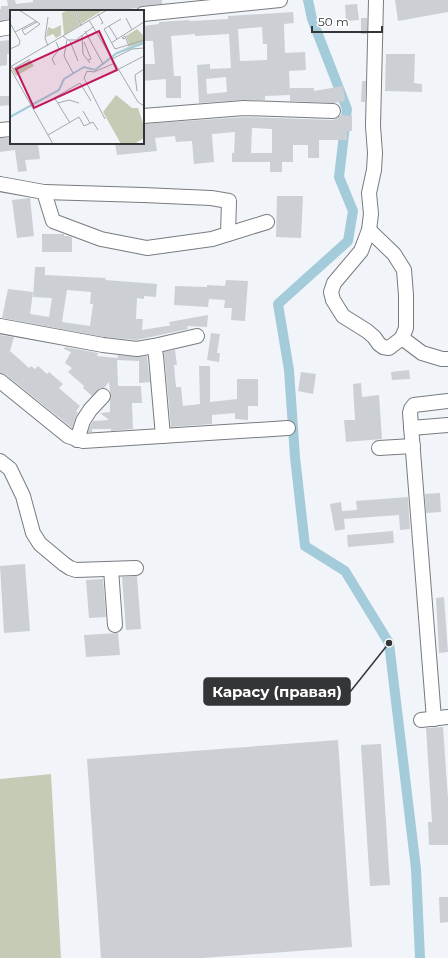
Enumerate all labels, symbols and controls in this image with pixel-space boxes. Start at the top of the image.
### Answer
scale bar [312,8,382,34]
inset map [10,10,144,144]
text: 50 m [318,14,349,29]
callout: Карасу (правая) [204,678,350,705]
text: Карасу (правая) [212,682,342,701]

